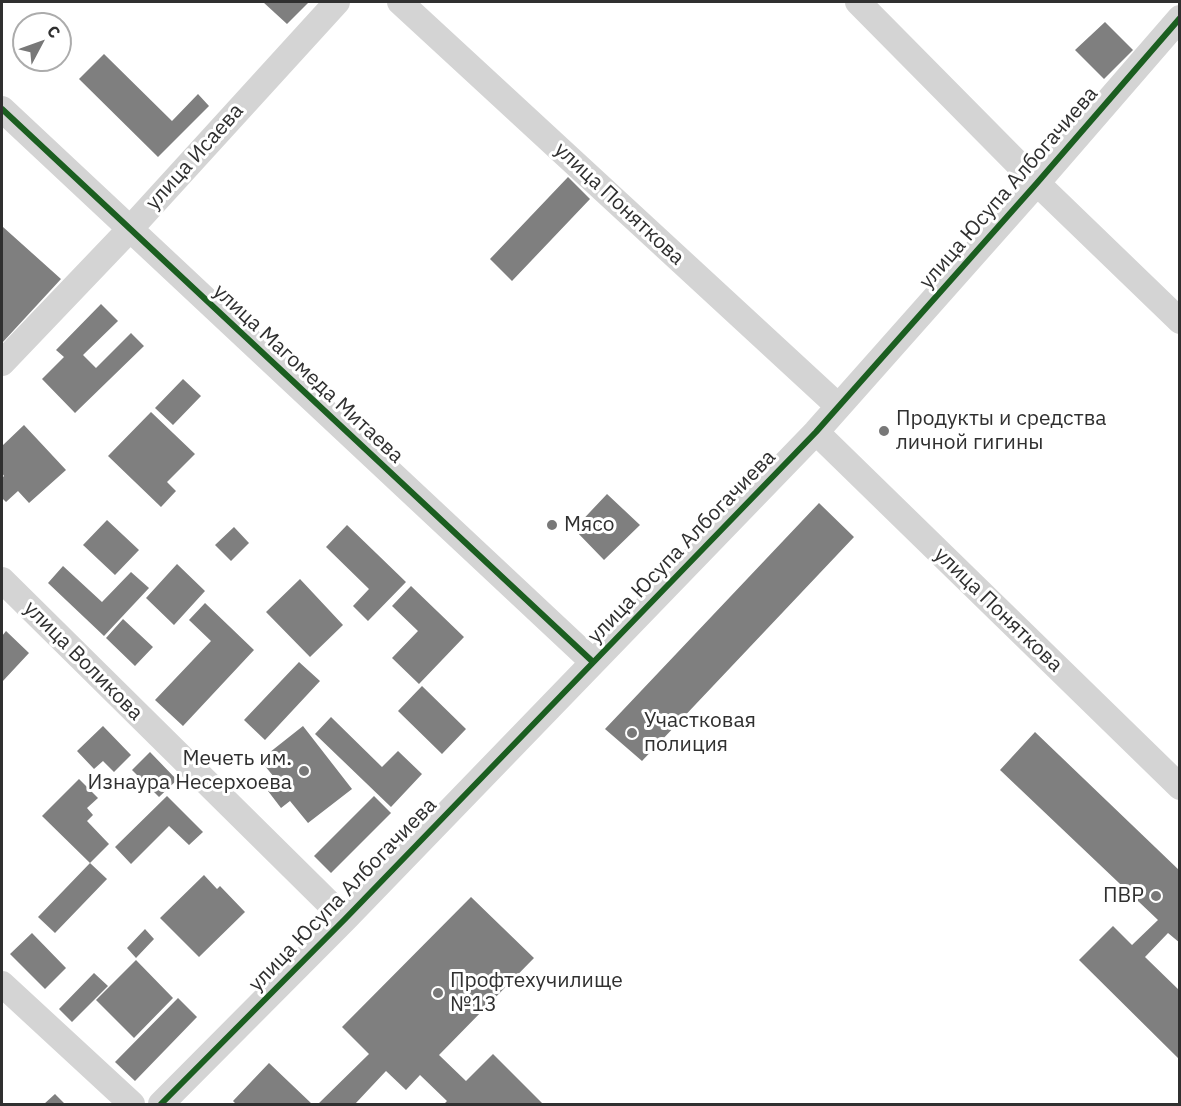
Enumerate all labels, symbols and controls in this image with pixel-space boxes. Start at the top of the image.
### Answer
north arrow [12,12,72,72]
text: С [43,21,65,42]
street label: улица Юсупа Албогачиева [914,82,1104,294]
street label: улица Исаева [141,99,249,215]
street label: улица Поняткова [549,137,689,271]
street label: улица Магомеда Митаева [207,279,409,469]
place label: Продукты и средства личной гигины [896,406,1106,456]
marker: Продукты и средства личной гигины [877,424,891,438]
street label: улица Юсупа Албогачиева [583,445,781,649]
place label: Мясо [564,512,614,538]
marker: Мясо [545,518,559,532]
street label: улица Поняткова [929,542,1067,678]
street label: улица Воликова [18,596,148,726]
place label: Участковая полиция [644,708,756,758]
marker: Участковая полиция [625,726,639,740]
place label: Мечеть им. Изнаура Несерхоева [88,746,292,796]
marker: Мечеть им. Изнаура Несерхоева [297,764,311,778]
street label: улица Юсупа Албогачиева [244,793,442,997]
place label: ПВР [1103,883,1144,909]
marker: ПВР [1149,889,1163,903]
place label: Профтехучилище №13 [450,968,623,1018]
marker: Профтехучилище №13 [431,986,445,1000]

